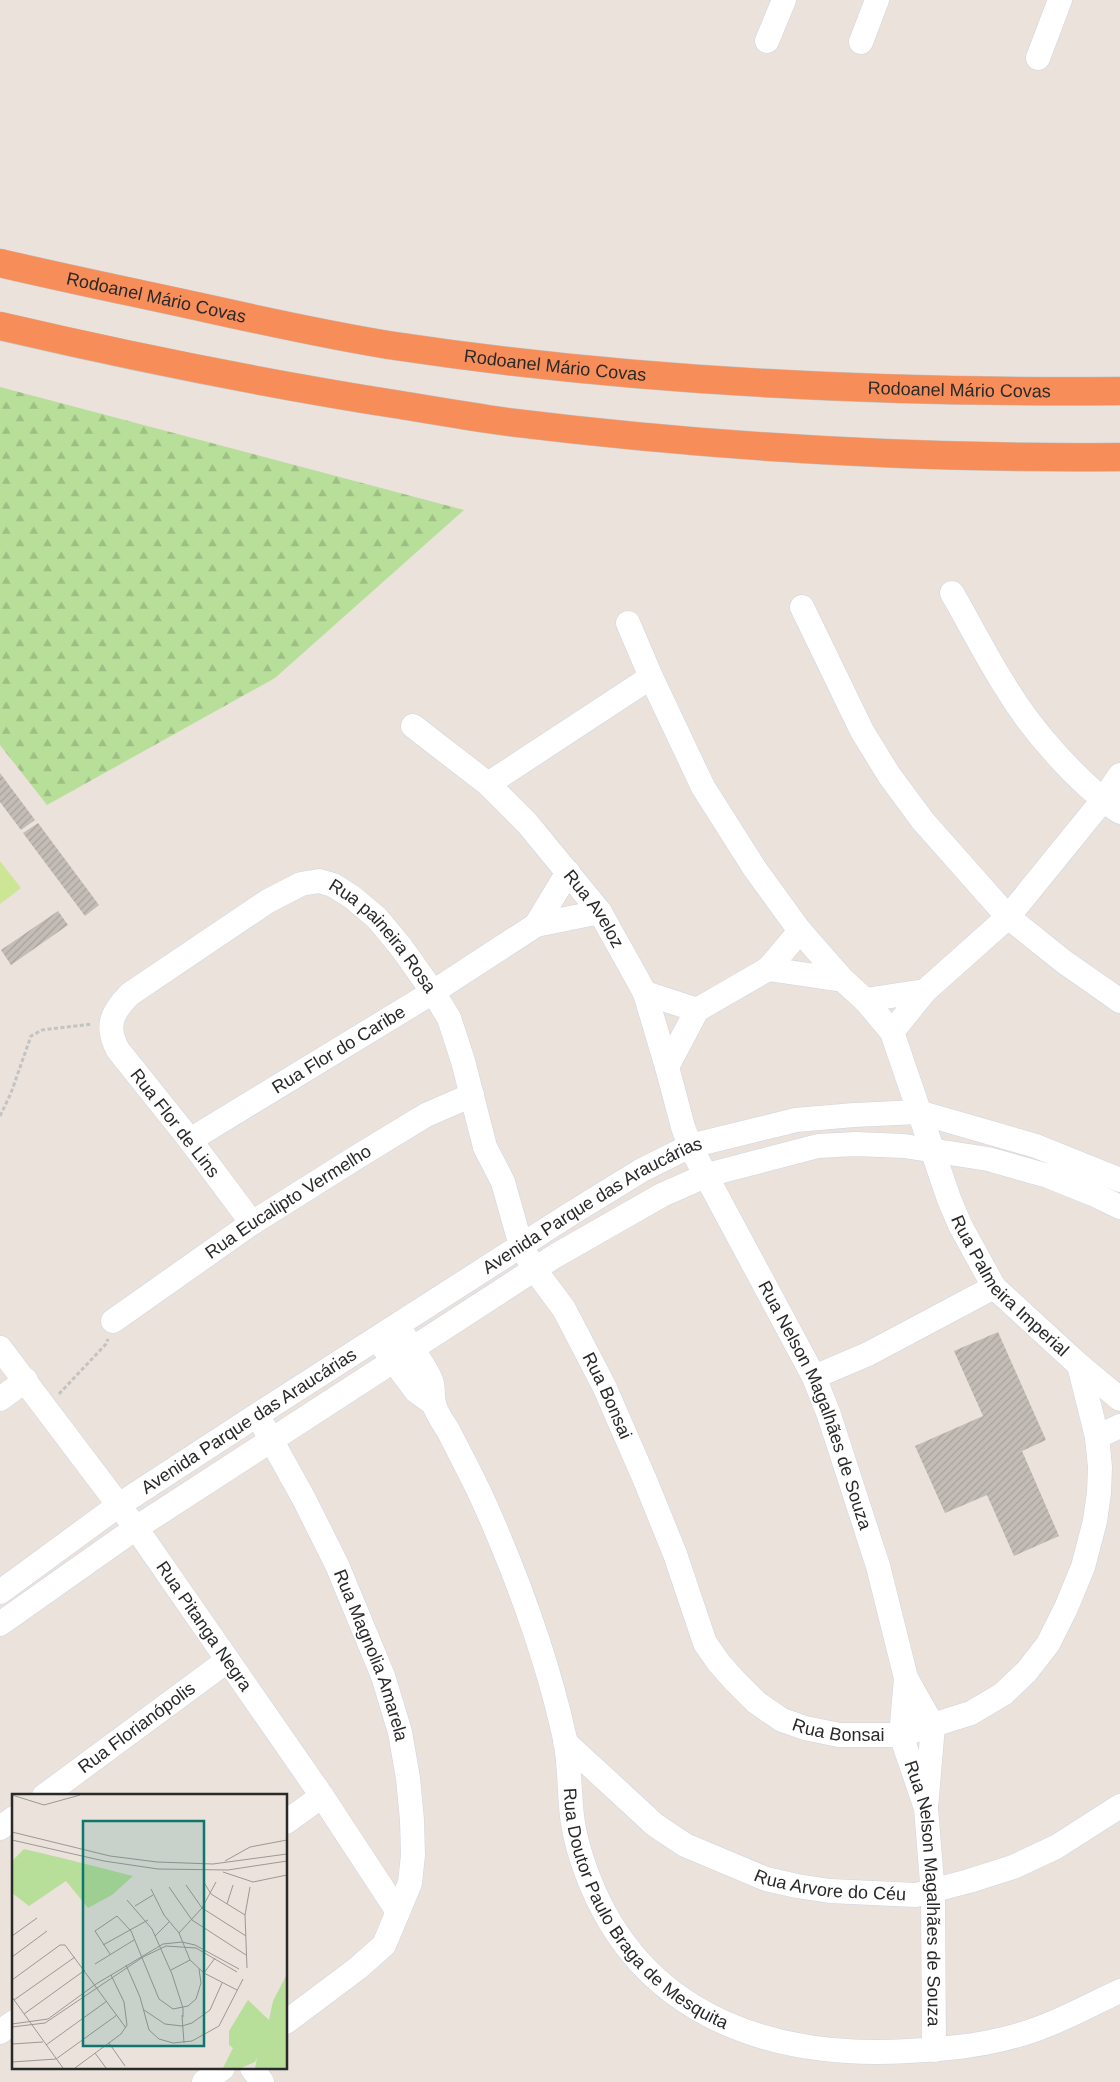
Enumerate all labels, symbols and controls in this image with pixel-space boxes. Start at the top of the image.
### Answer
street label: Rodoanel Mário Covas [65,268,248,327]
street label: Rodoanel Mário Covas [463,346,647,385]
street label: Rodoanel Mário Covas [867,378,1051,401]
street label: Rua Aveloz [560,866,628,951]
street label: Rua paineira Rosa [325,875,441,997]
street label: Rua Flor do Caribe [268,1001,409,1098]
street label: Rua Flor de Lins [126,1065,224,1181]
street label: Avenida Parque das Araucárias [479,1133,704,1278]
street label: Rua Eucalipto Vermelho [202,1141,375,1263]
street label: Rua Palmeira Imperial [947,1212,1073,1361]
street label: Rua Nelson Magalhães de Souza [754,1277,876,1533]
street label: Avenida Parque das Araucárias [137,1344,360,1498]
street label: Rua Bonsai [578,1349,636,1442]
street label: Rua Pitanga Negra [152,1557,257,1696]
street label: Rua Magnolia Amarela [330,1566,412,1744]
street label: Rua Florianópolis [74,1678,199,1777]
street label: Rua Bonsai [790,1714,885,1745]
street label: Rua Nelson Magalhães de Souza [900,1758,944,2028]
street label: Rua Doutor Paulo Braga de Mesquita [560,1787,732,2033]
inset map [12,1794,288,2070]
street label: Rua Arvore do Céu [751,1865,906,1905]

